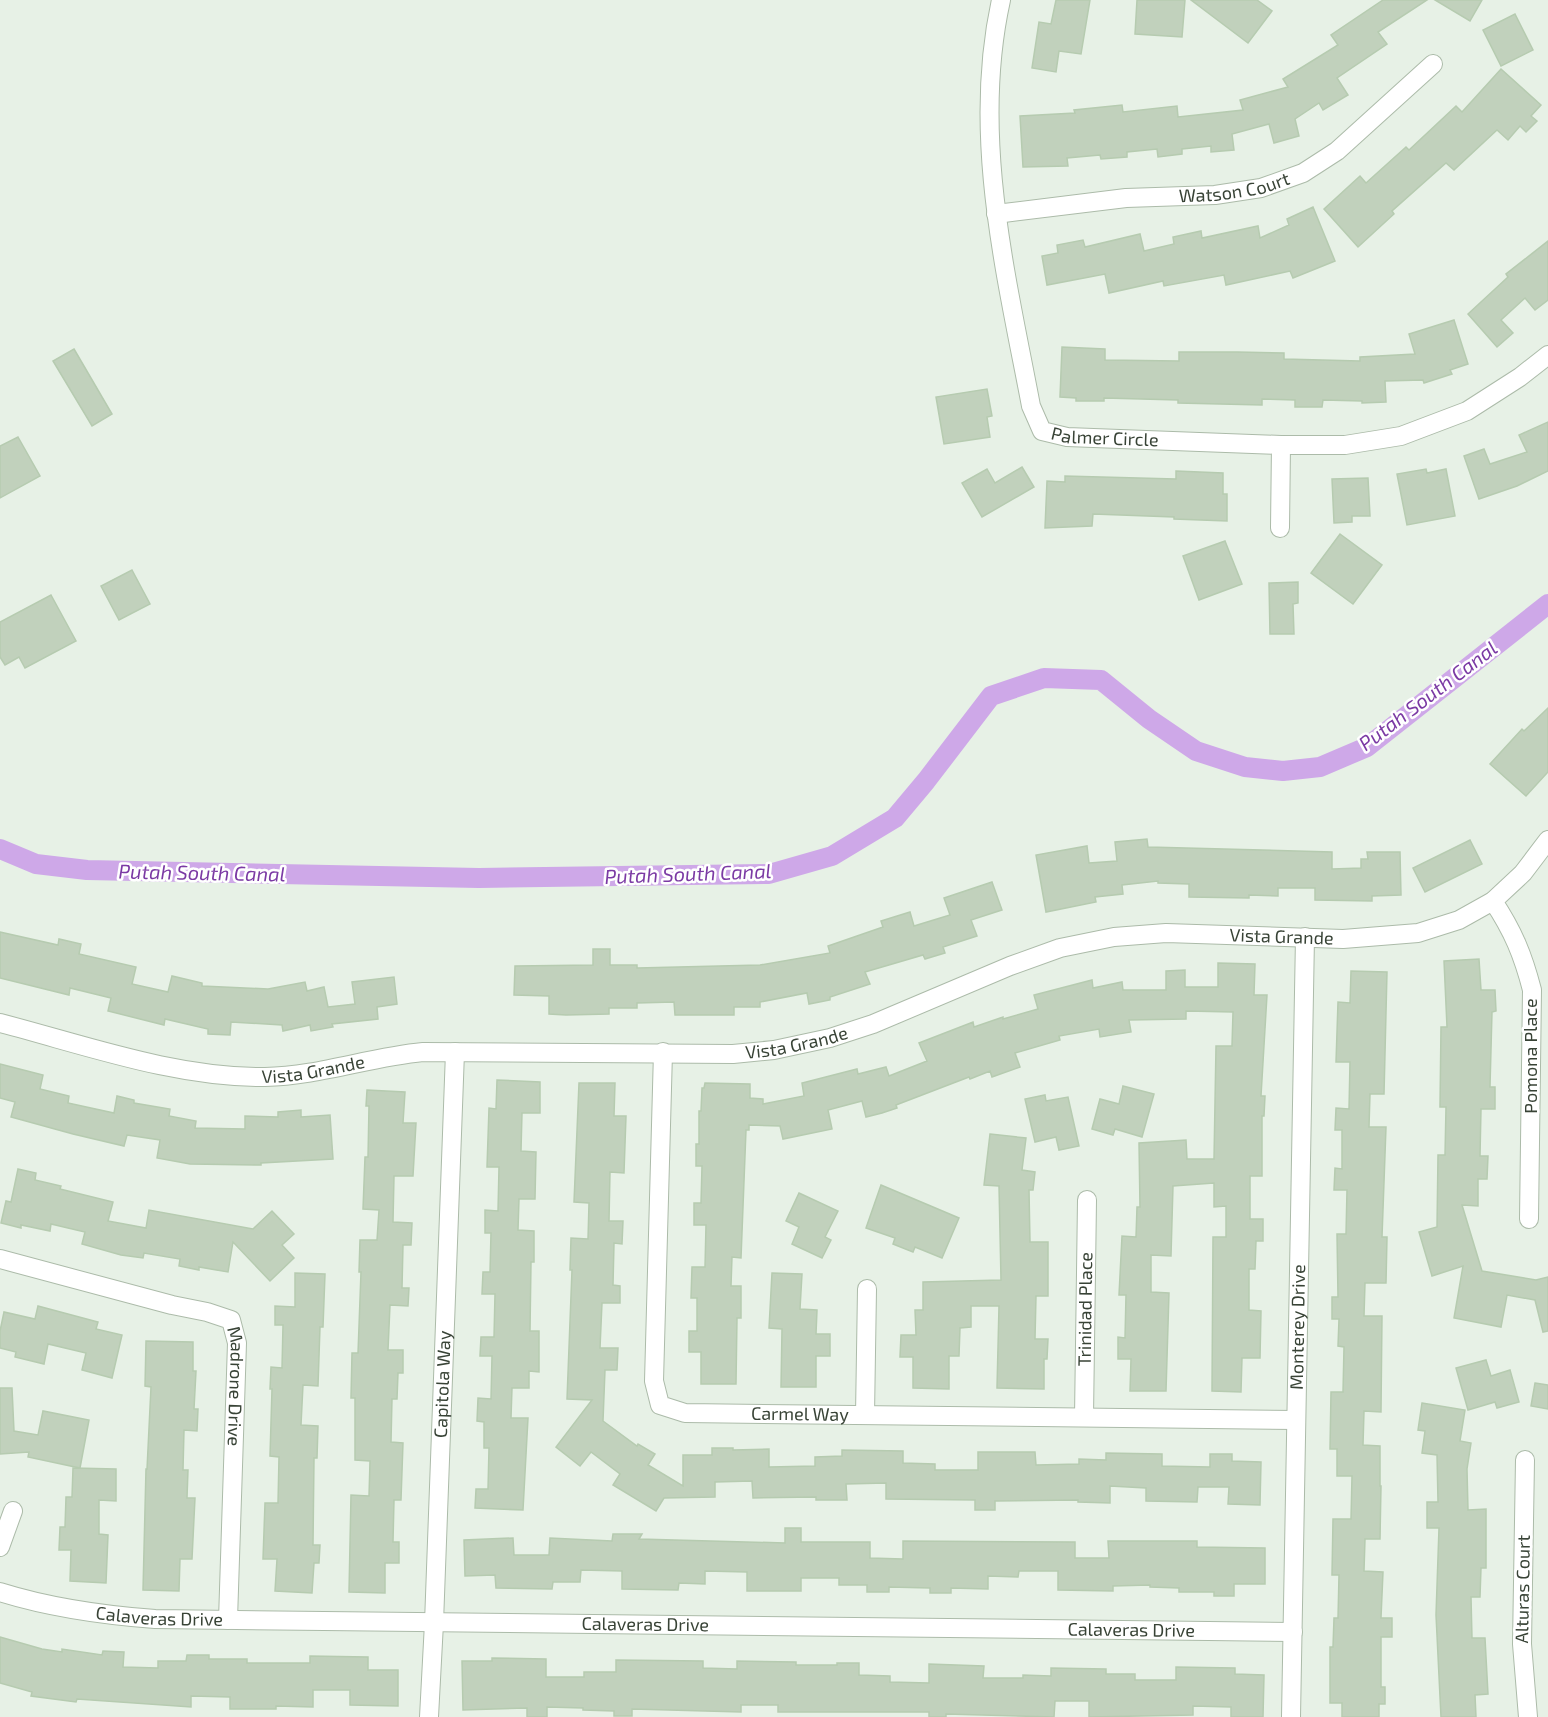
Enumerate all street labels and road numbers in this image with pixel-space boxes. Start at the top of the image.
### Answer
street label: Watson Court [1178,167,1292,206]
street label: Palmer Circle [1049,422,1159,450]
street label: Vista Grande [1229,923,1334,949]
street label: Pomona Place [1519,998,1541,1114]
street label: Vista Grande [744,1021,850,1063]
street label: Vista Grande [261,1050,367,1087]
street label: Trinidad Place [1073,1252,1096,1366]
street label: Monterey Drive [1285,1264,1309,1390]
street label: Madrone Drive [223,1324,249,1447]
street label: Capitola Way [429,1330,455,1438]
street label: Carmel Way [751,1402,849,1425]
street label: Alturas Court [1510,1534,1534,1643]
street label: Calaveras Drive [95,1601,223,1630]
street label: Calaveras Drive [581,1612,709,1635]
street label: Calaveras Drive [1067,1617,1195,1641]

